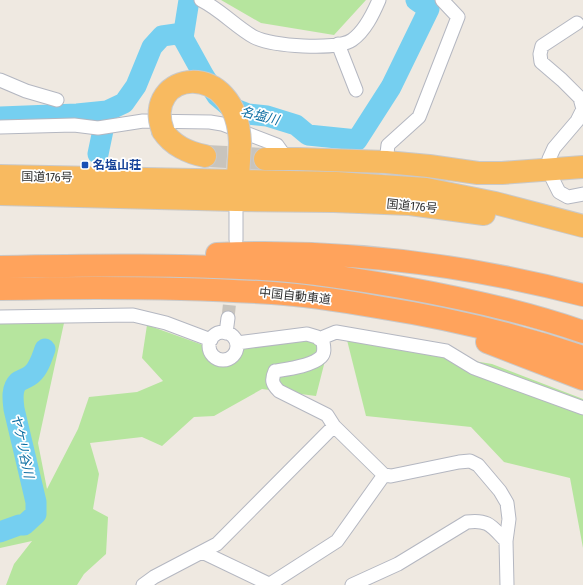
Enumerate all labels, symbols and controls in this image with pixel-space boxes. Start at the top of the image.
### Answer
water label: 名塩川 [239,103,283,128]
place label: 名塩山荘 [93,158,141,172]
marker: 名塩山荘 [80,160,90,170]
street label: 国道176号 [21,170,73,184]
street label: 国道176号 [386,197,438,215]
street label: 中国自動車道 [258,285,332,307]
water label: ヤケリ谷川 [8,413,37,481]

